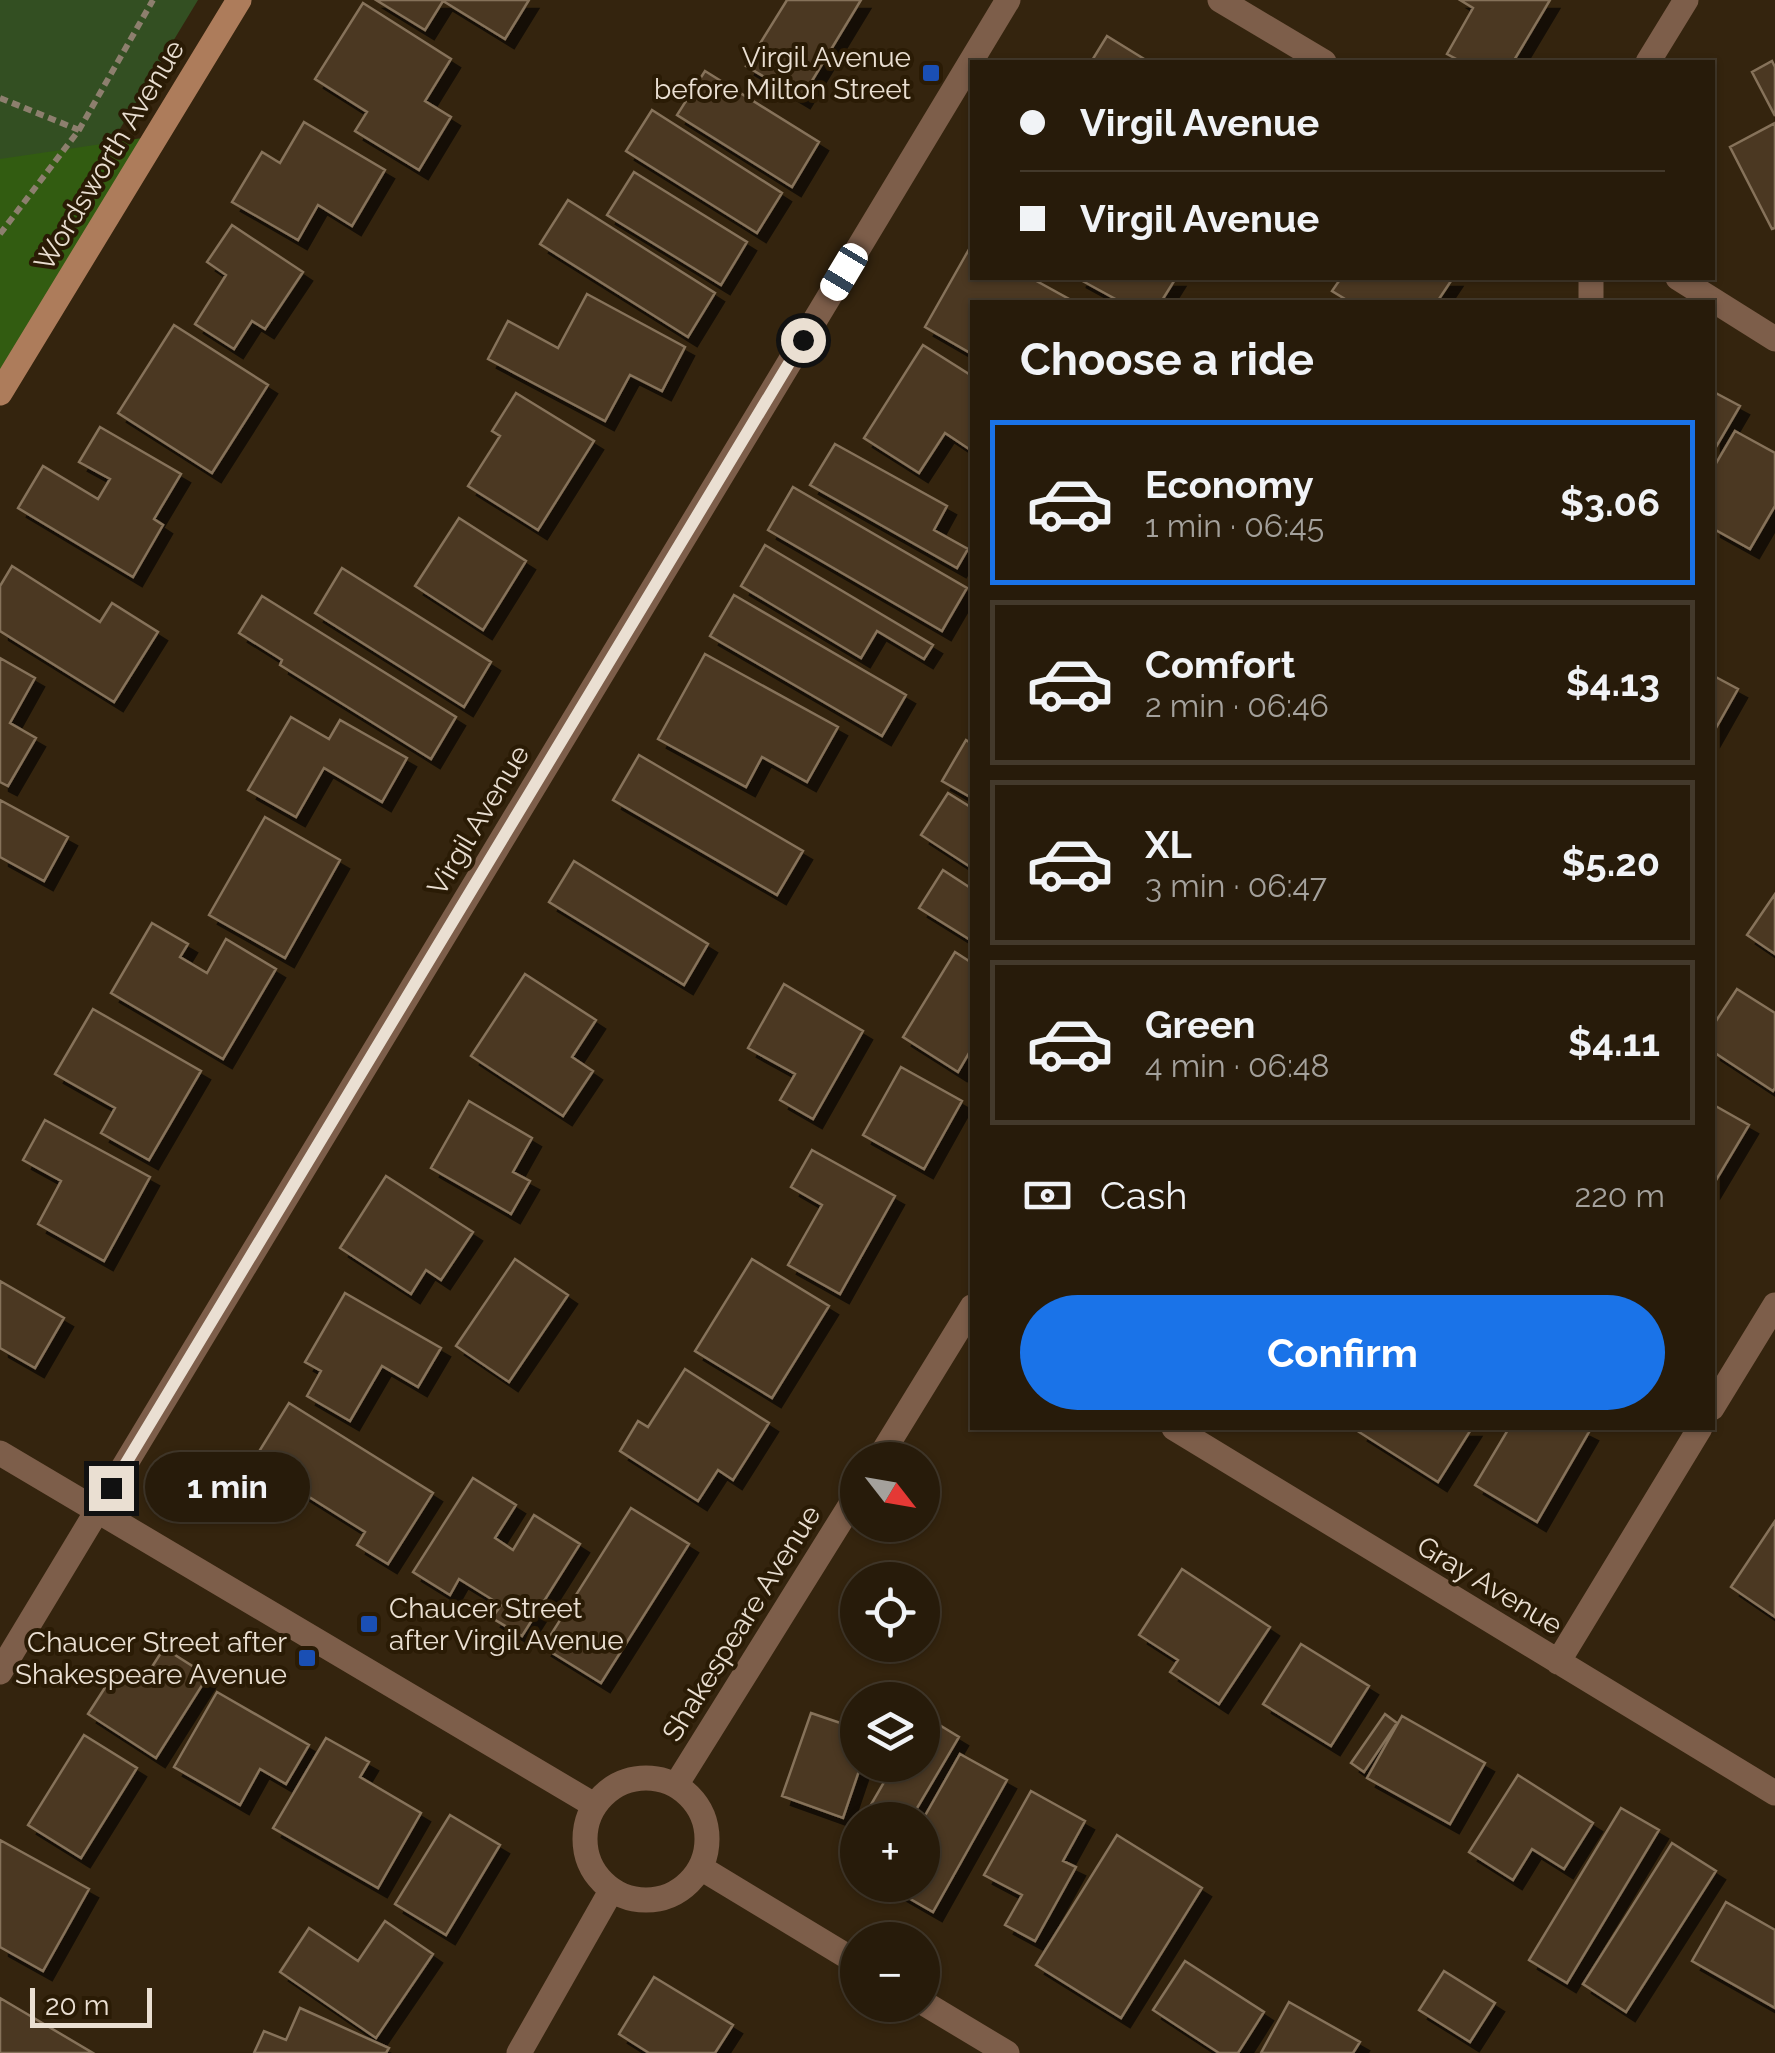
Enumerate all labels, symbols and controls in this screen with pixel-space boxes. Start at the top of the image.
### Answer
street label: Wordsworth Avenue [28,34,191,277]
place label: Virgil Avenue before Milton Street [654,41,912,106]
marker: Virgil Avenue before Milton Street [920,62,942,84]
text: Virgil Avenue [1080,100,1319,145]
text: Virgil Avenue [1080,196,1319,241]
car [816,239,872,305]
route start [781,318,826,363]
text: Choose a ride [1020,333,1314,386]
icon: car [1025,458,1115,548]
text: Economy [1145,462,1314,507]
text: $3.06 [1560,480,1660,525]
text: 1 min · 06:45 [1145,507,1324,544]
icon: car [1025,638,1115,728]
text: Comfort [1145,642,1295,687]
text: $4.13 [1566,660,1660,705]
text: 2 min · 06:46 [1145,687,1329,724]
street label: Virgil Avenue [421,739,536,901]
icon: car [1025,818,1115,908]
text: XL [1145,822,1192,867]
text: $5.20 [1562,840,1660,885]
text: 3 min · 06:47 [1145,867,1327,904]
icon: car [1025,998,1115,1088]
text: Green [1145,1002,1255,1047]
text: $4.11 [1568,1020,1660,1065]
text: 4 min · 06:48 [1145,1047,1329,1084]
icon: cash [1020,1168,1075,1223]
text: Cash [1100,1173,1187,1218]
text: 220 m [1575,1177,1665,1214]
button: Confirm [1020,1295,1665,1410]
north arrow [840,1442,940,1542]
map controls [840,1442,940,2022]
callout: 1 min [146,1453,311,1523]
route end [89,1466,134,1511]
text: 1 min [187,1468,268,1505]
street label: Shakespeare Avenue [655,1499,827,1747]
street label: Gray Avenue [1411,1529,1568,1642]
button: locate [840,1562,940,1662]
place label: Chaucer Street after Virgil Avenue [389,1592,624,1657]
marker: Chaucer Street after Virgil Avenue [358,1613,380,1635]
place label: Chaucer Street after Shakespeare Avenue [15,1626,287,1691]
marker: Chaucer Street after Shakespeare Avenue [296,1647,318,1669]
button: layers [840,1682,940,1782]
button: + [840,1802,940,1902]
button: − [840,1922,940,2022]
scale bar [30,1983,152,2028]
text: 20 m [45,1989,110,2022]

